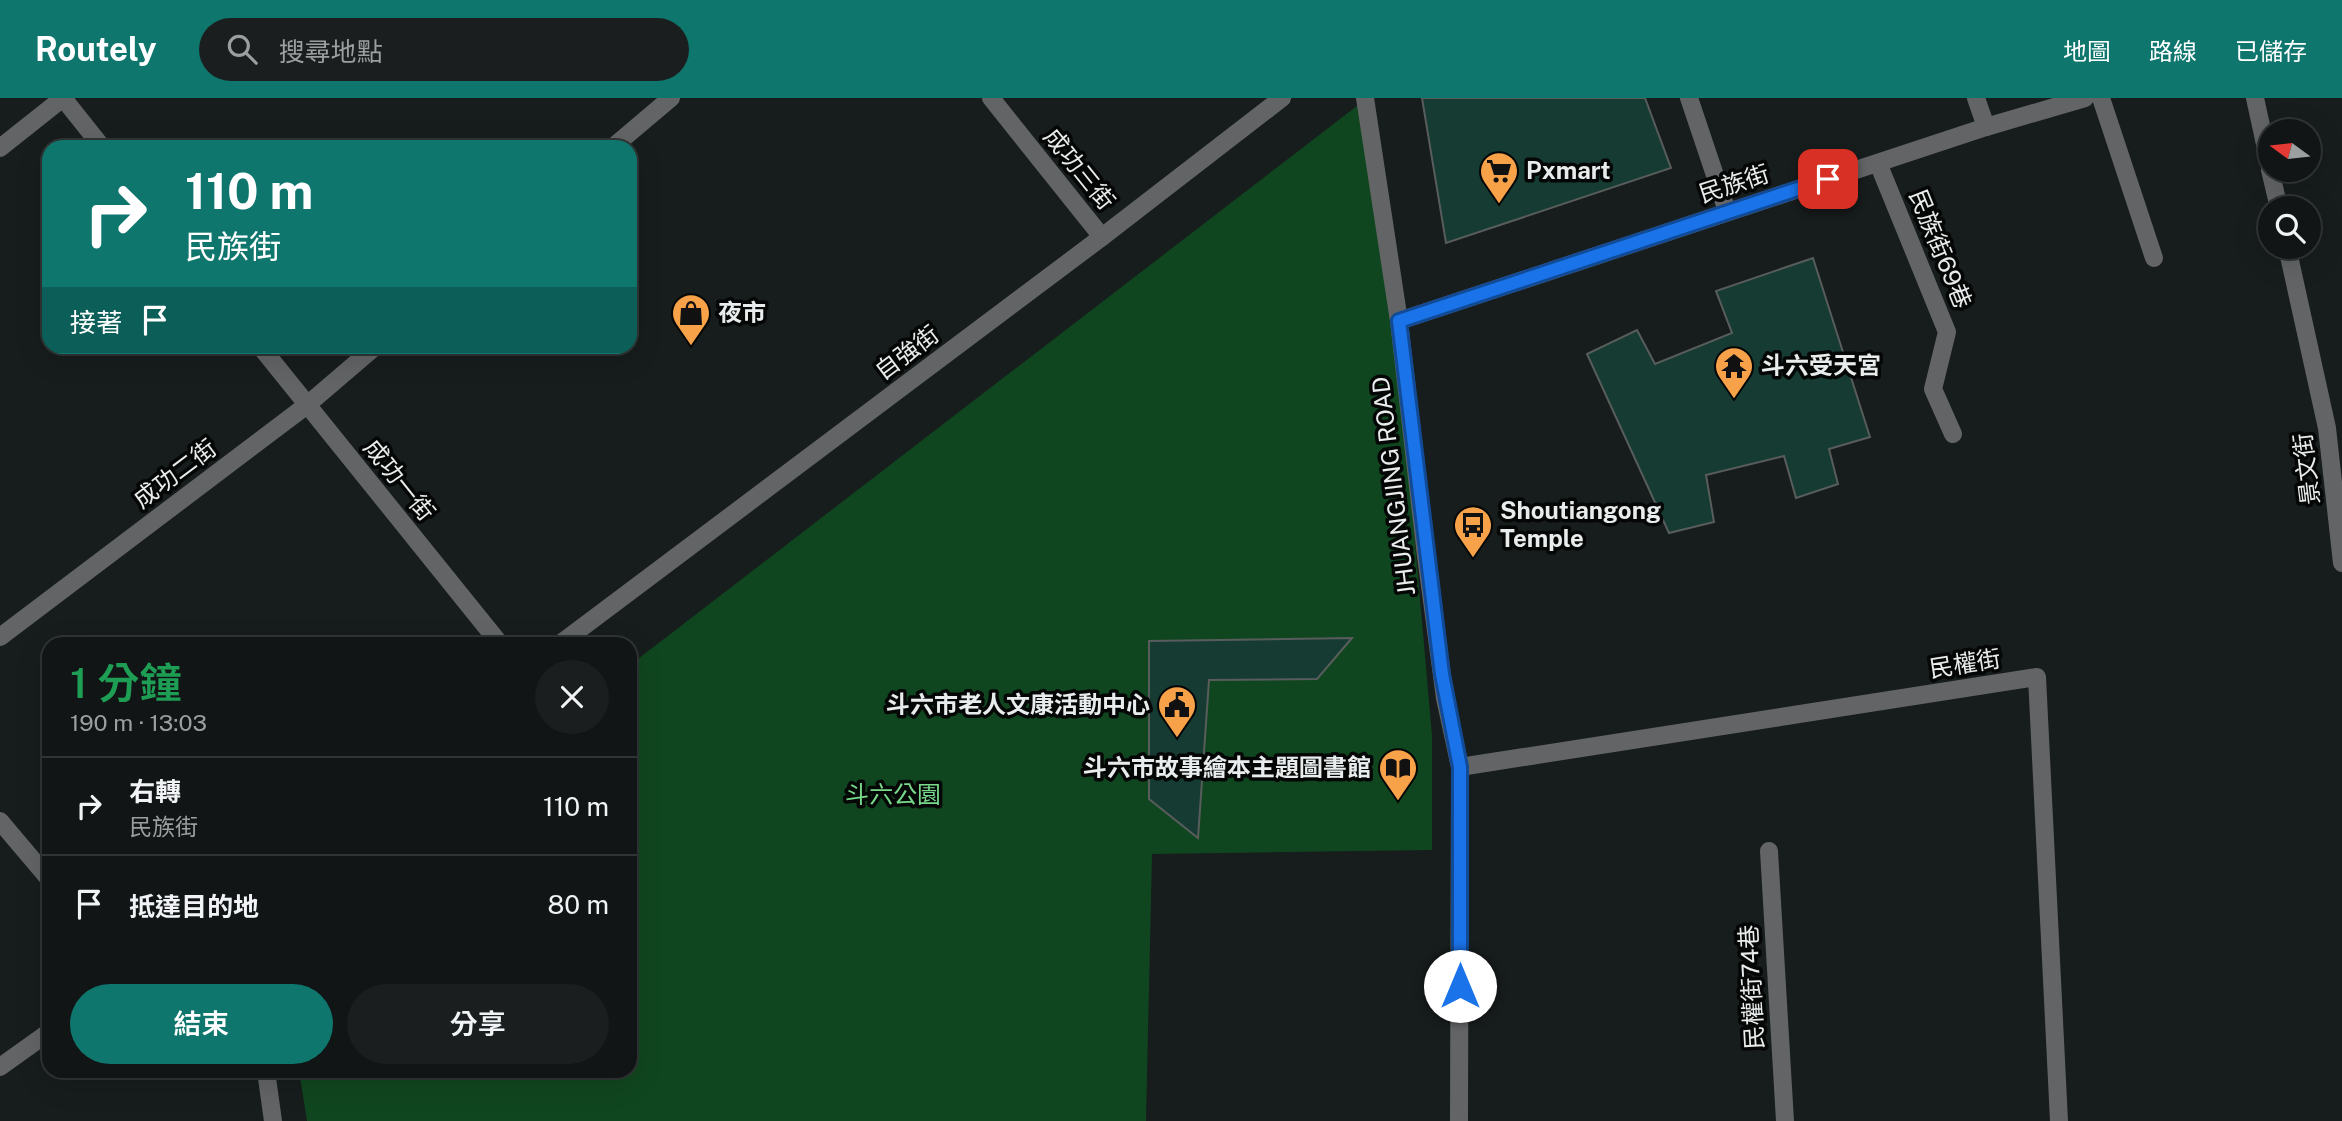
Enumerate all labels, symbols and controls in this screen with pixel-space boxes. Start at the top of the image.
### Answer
search box [199,18,689,81]
text: Routely [35,30,157,68]
icon: search [223,30,261,68]
text: 搜尋地點 [279,36,383,67]
text: 地圖 [2063,37,2111,65]
text: 路線 [2149,37,2197,65]
text: 已儲存 [2235,37,2307,65]
north arrow [2258,119,2320,182]
map controls [2258,119,2321,259]
street label: 成功三街 [1039,122,1121,214]
pin [1798,149,1858,209]
supermarket icon: Pxmart [1478,150,1520,205]
place label: Pxmart [1526,156,1611,184]
street label: 民族街 [1695,159,1772,207]
icon: arrive [1809,160,1847,198]
text: 110 m [185,162,313,220]
icon: right [70,168,161,259]
street label: 民族街69巷 [1904,185,1977,312]
button: search [2258,196,2321,259]
text: 民族街 [185,228,281,265]
shop icon: 夜市 [670,292,712,347]
place label: 夜市 [718,298,766,326]
icon: arrive [136,301,174,339]
text: 接著 [70,307,122,338]
street label: 自強街 [869,319,944,385]
temple icon: 斗六受天宮 [1713,345,1755,400]
place label: 斗六受天宮 [1761,351,1881,379]
street label: JHUANGJING ROAD [1366,375,1420,597]
street label: 景文街 [2288,432,2324,507]
street label: 成功二街 [128,433,221,513]
street label: 成功一街 [359,433,441,525]
place label: Shoutiangong Temple [1500,496,1661,552]
bus stop icon: Shoutiangong Temple [1452,504,1494,559]
street label: 民權街 [1927,644,2003,682]
text: 1 分鐘 [70,658,181,707]
button: close [535,660,609,734]
public building icon: 斗六市老人文康活動中心 [1156,684,1198,739]
place label: 斗六市老人文康活動中心 [886,690,1150,718]
text: 190 m · 13:03 [70,709,207,736]
library icon: 斗六市故事繪本主題圖書館 [1377,747,1419,802]
place label: 斗六市故事繪本主題圖書館 [1083,753,1371,781]
text: 右轉 [129,776,181,807]
park label: 斗六公園 [845,780,941,808]
icon: right [70,787,108,825]
text: 110 m [543,791,609,822]
text: 民族街 [129,813,198,840]
icon: arrive [70,885,108,923]
text: 80 m [548,889,609,920]
text: 抵達目的地 [129,891,259,922]
street label: 民權街74巷 [1734,924,1768,1050]
position arrow [1423,949,1497,1023]
button: 結束 [70,984,333,1064]
button: 分享 [347,984,609,1064]

